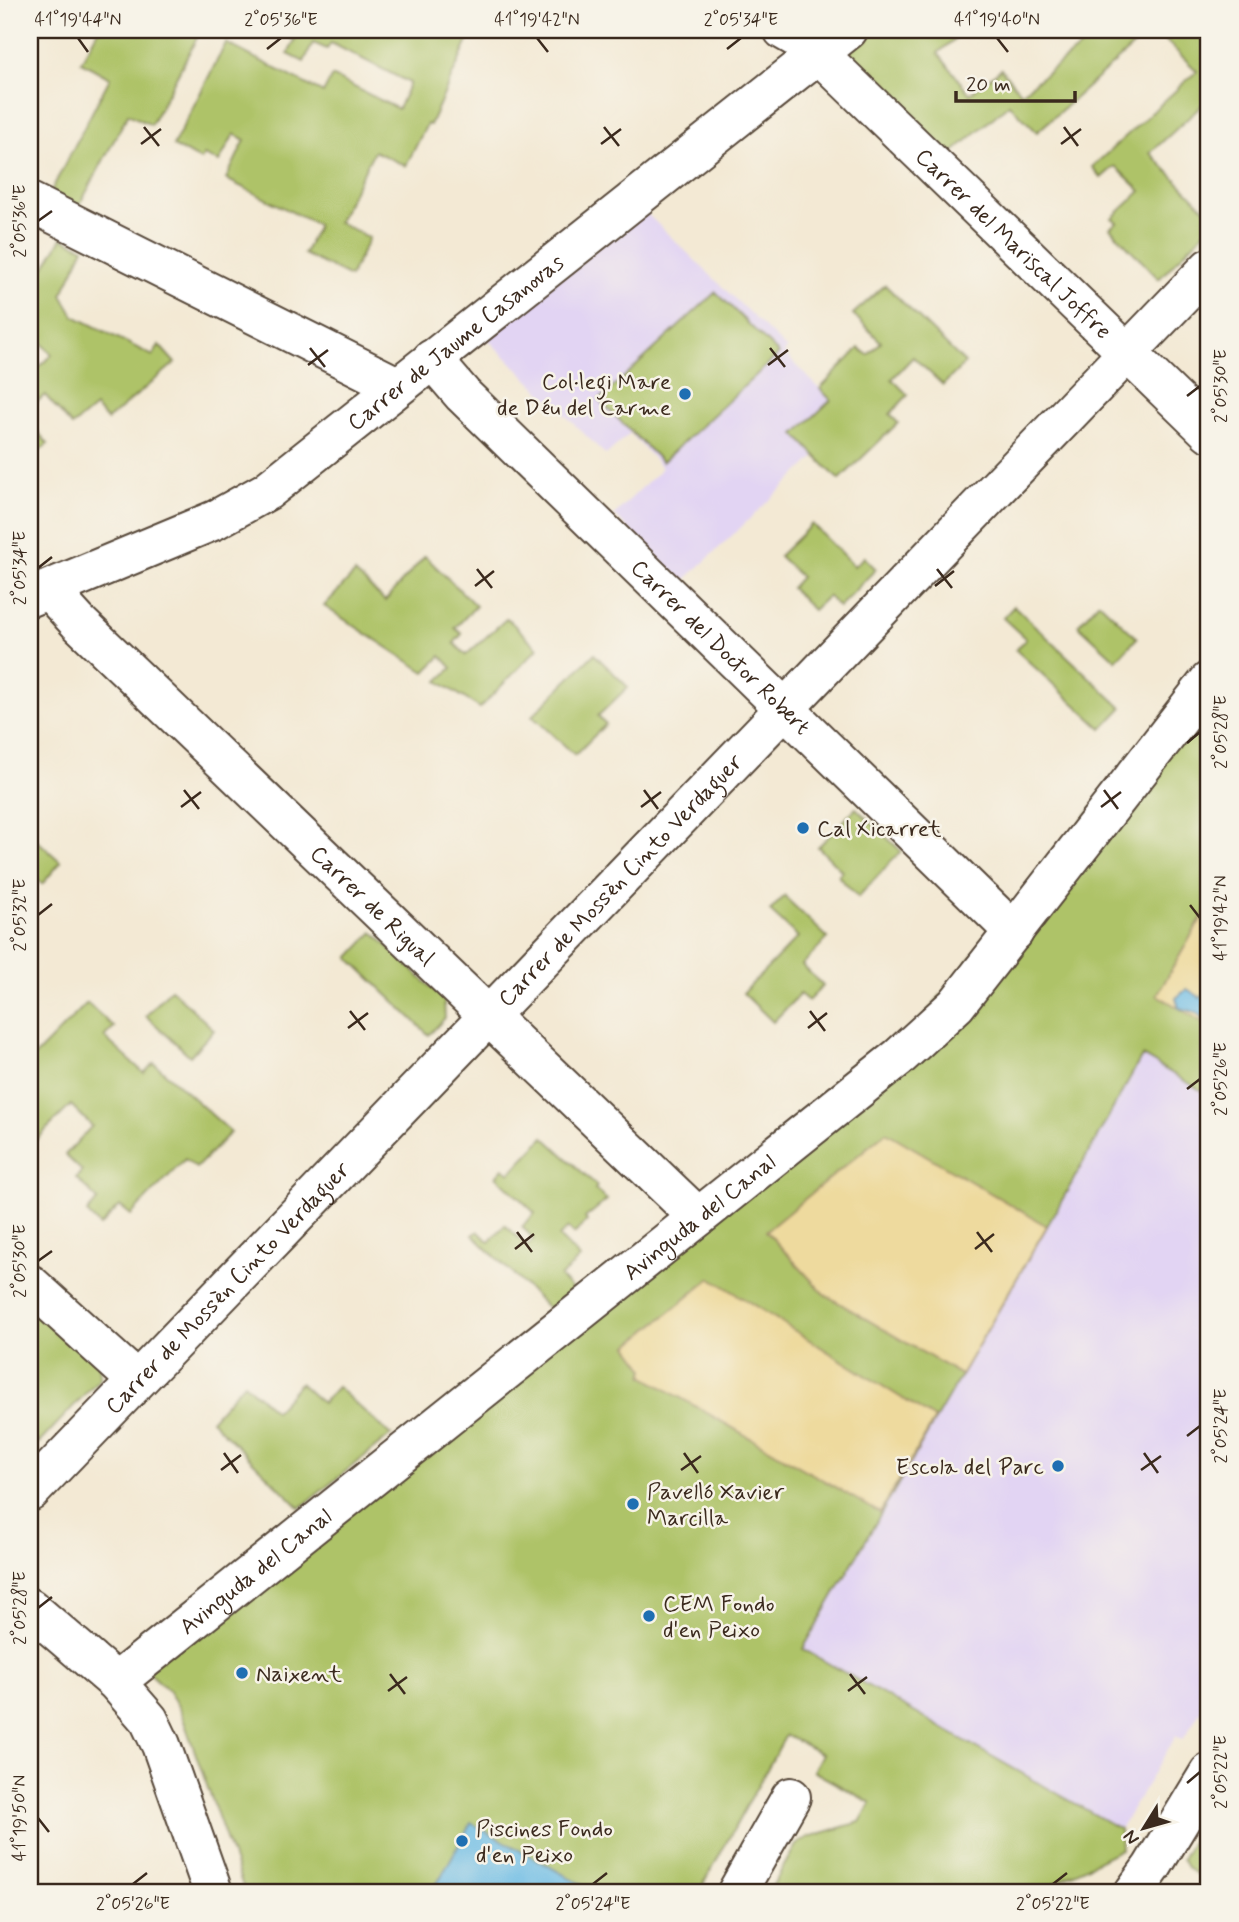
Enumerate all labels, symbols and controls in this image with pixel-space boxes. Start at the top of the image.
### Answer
text: 41°19'44"N [35,8,121,32]
text: 2°05'36"E [244,8,318,32]
text: 41°19'42"N [494,8,580,32]
text: 2°05'34"E [704,8,778,32]
text: 41°19'40"N [954,8,1040,32]
scale bar [956,60,1074,104]
text: 20 m [966,71,1011,99]
street label: Carrer del Mariscal Joffre [908,143,1117,347]
text: 2°05'36"E [8,184,32,258]
street label: Carrer de Jaume Casanovas [342,248,571,439]
text: 2°05'30"E [1209,349,1233,423]
place label: Col·legi Mare de Déu del Carme [497,368,671,424]
marker: Col·legi Mare de Déu del Carme [677,386,693,402]
text: 2°05'34"E [8,531,32,605]
street label: Carrer del Doctor Robert [624,554,816,742]
text: 2°05'28"E [1209,695,1233,769]
street label: Carrer de Mossèn Cinto Verdaguer [492,748,750,1014]
place label: Cal Xicarret [817,815,942,845]
marker: Cal Xicarret [795,820,811,836]
street label: Carrer de Rigual [303,840,440,973]
text: 41°19'42"N [1209,875,1233,961]
text: 2°05'32"E [8,878,32,952]
text: 2°05'26"E [1209,1042,1233,1116]
street label: Avinguda del Canal [618,1148,783,1288]
street label: Carrer de Mossèn Cinto Verdaguer [100,1156,357,1422]
text: 2°05'30"E [8,1224,32,1298]
text: 2°05'24"E [1209,1388,1233,1464]
place label: Escola del Parc [896,1453,1044,1483]
marker: Escola del Parc [1050,1458,1066,1474]
place label: Pavelló Xavier Marcilla [647,1478,784,1534]
marker: Pavelló Xavier Marcilla [625,1496,641,1512]
street label: Avinguda del Canal [174,1502,339,1643]
text: 2°05'28"E [8,1571,32,1645]
place label: CEM Fondo d'en Peixo [663,1590,775,1646]
marker: CEM Fondo d'en Peixo [641,1608,657,1624]
place label: Naixent [256,1660,342,1690]
marker: Naixent [234,1665,250,1681]
text: 2°05'22"E [1209,1735,1233,1809]
text: 41°19'50"N [8,1775,32,1861]
north arrow [1110,1792,1180,1862]
place label: Piscines Fondo d'en Peixo [476,1815,613,1871]
text: N [1118,1825,1145,1850]
marker: Piscines Fondo d'en Peixo [454,1833,470,1849]
text: 2°05'26"E [96,1892,170,1916]
text: 2°05'24"E [555,1892,631,1916]
text: 2°05'22"E [1016,1892,1090,1916]

